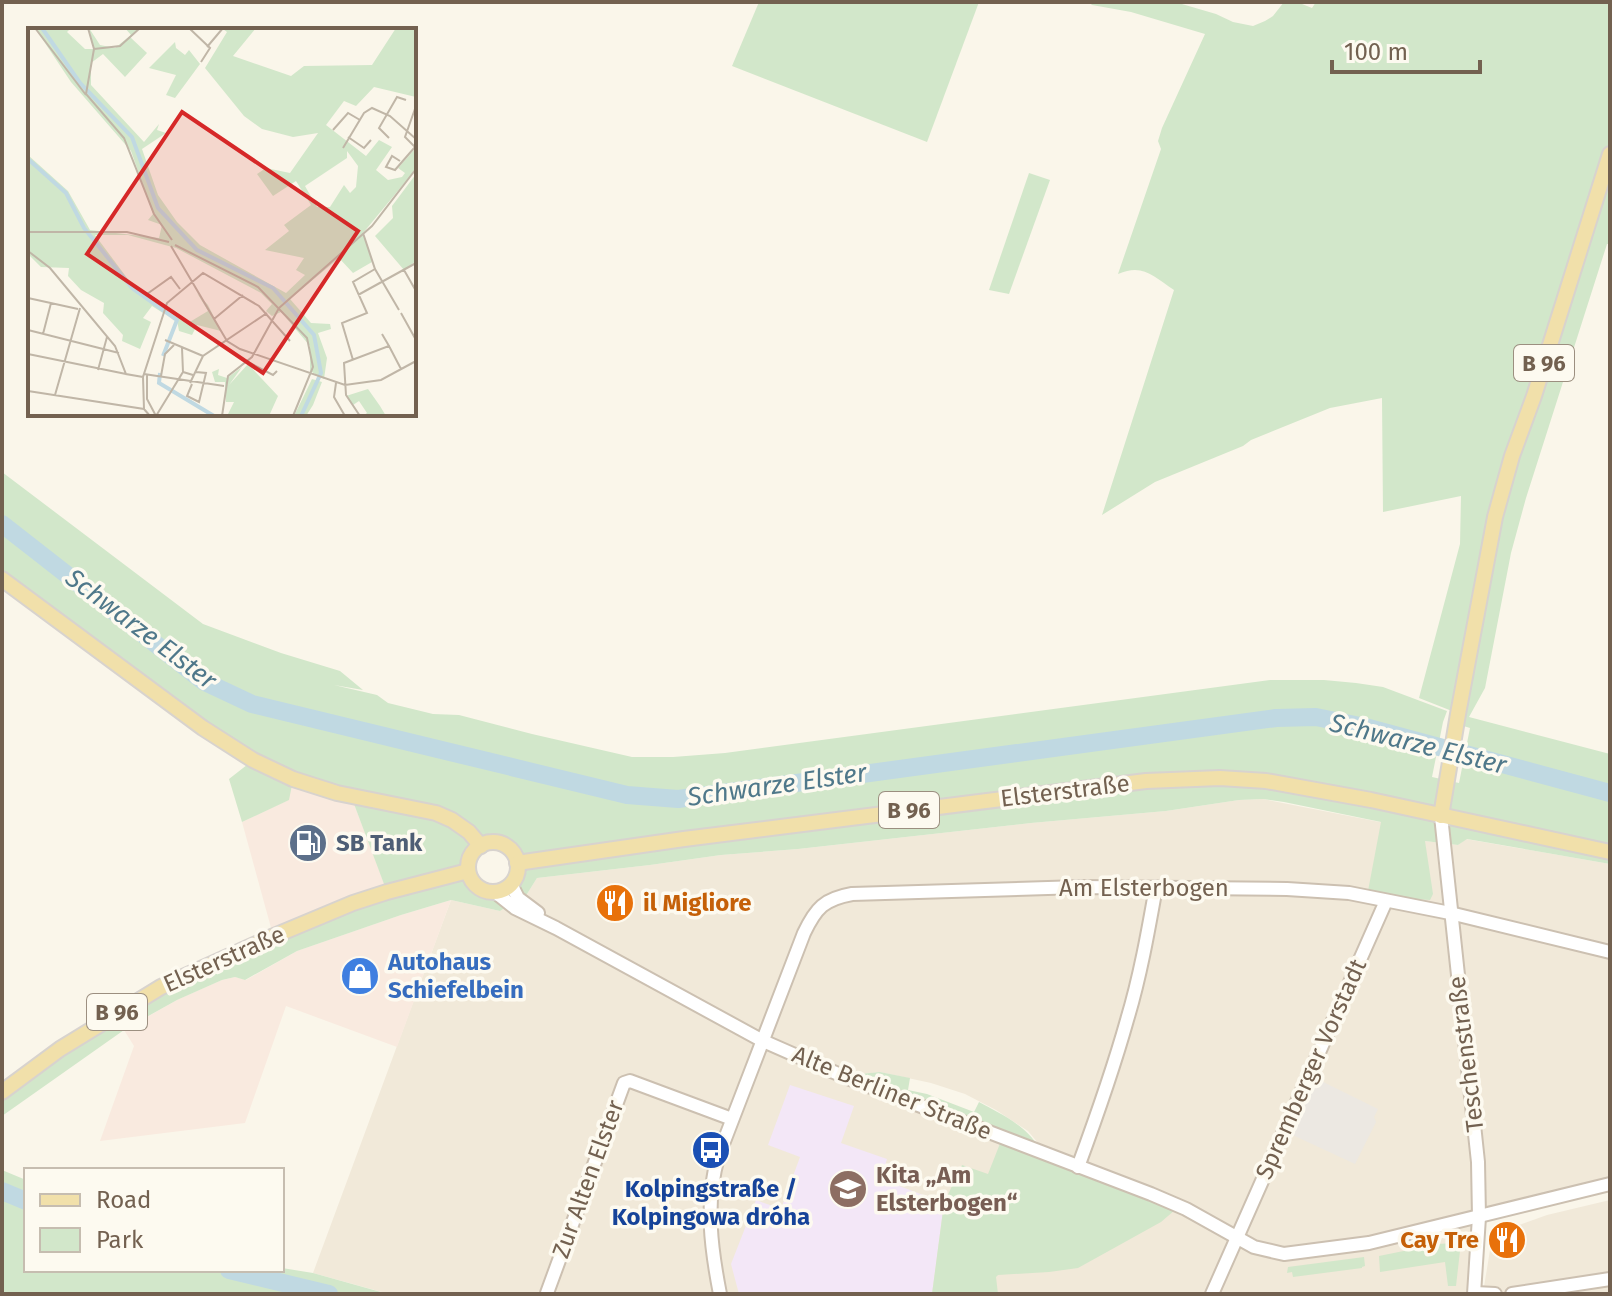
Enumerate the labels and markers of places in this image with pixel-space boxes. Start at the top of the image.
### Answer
fuel station icon: SB Tank [287,822,329,864]
place label: SB Tank [336,829,423,857]
restaurant icon: il Migliore [594,882,636,924]
place label: il Migliore [643,889,752,917]
place label: Autohaus Schiefelbein [387,948,524,1004]
shop icon: Autohaus Schiefelbein [339,955,381,997]
bus stop icon: Kolpingstraße / Kolpingowa dróha [690,1129,732,1171]
place label: Kita „Am Elsterbogen“ [876,1161,1018,1217]
school or university icon: Kita „Am Elsterbogen“ [827,1168,869,1210]
place label: Kolpingstraße / Kolpingowa dróha [612,1175,810,1231]
restaurant icon: Cay Tre [1486,1219,1528,1261]
place label: Cay Tre [1400,1226,1479,1254]

